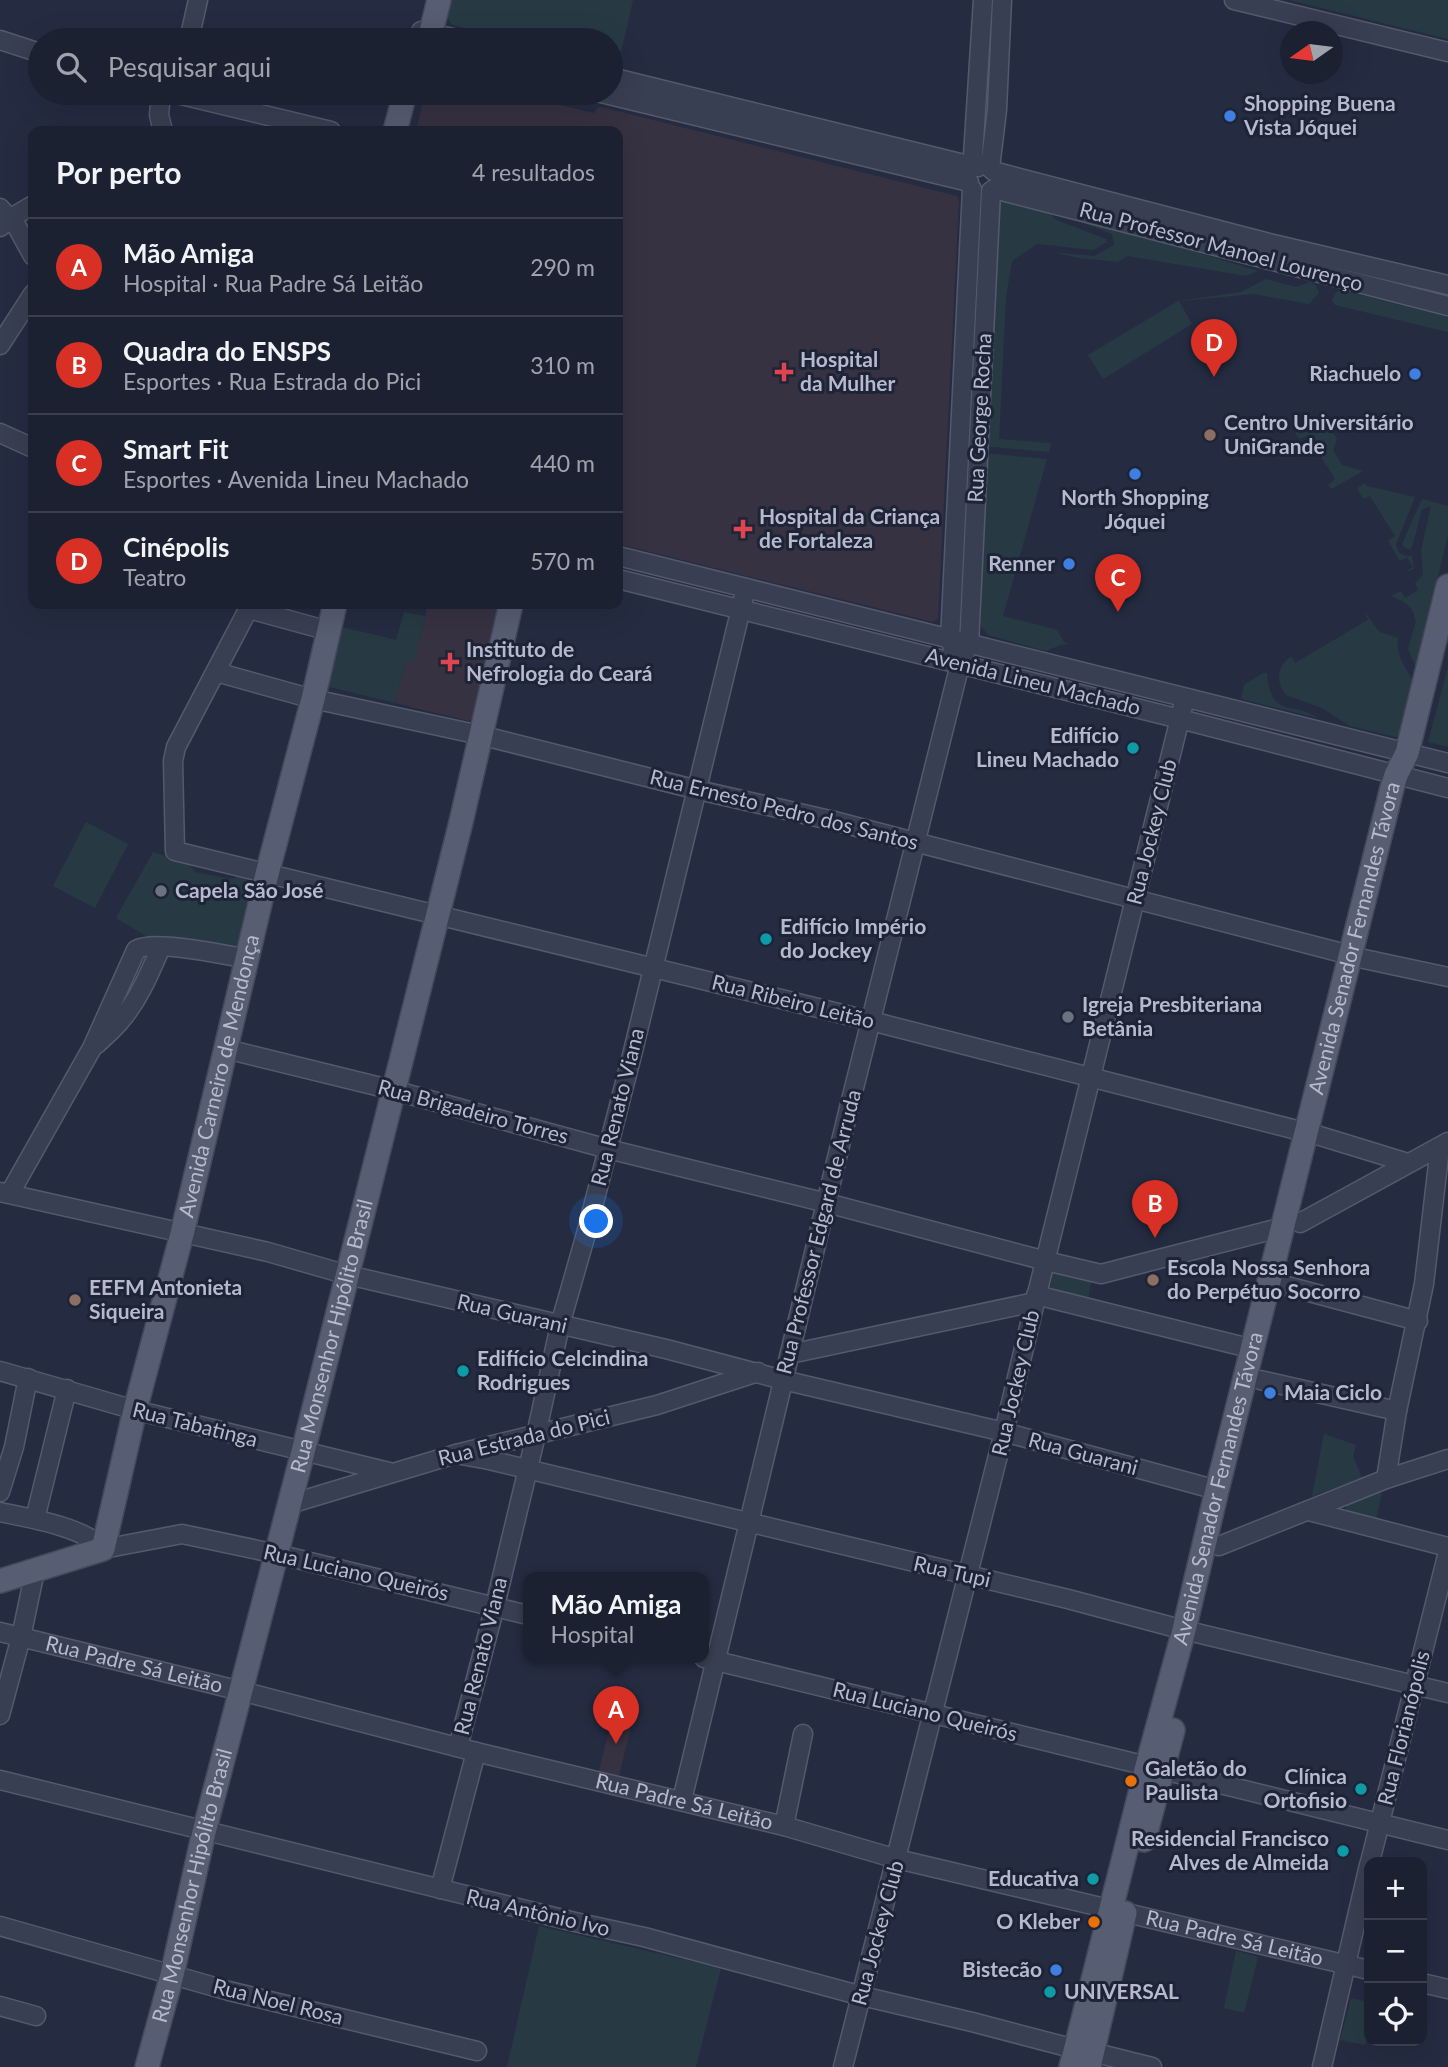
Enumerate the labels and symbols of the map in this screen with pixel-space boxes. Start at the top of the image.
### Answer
north arrow [1280,21,1343,84]
place label: Shopping Buena Vista Jóquei [1243,90,1396,139]
marker: Shopping Buena Vista Jóquei [1222,108,1238,124]
street label: Rua Professor Manoel Lourenço [1077,196,1366,295]
pin: D [1191,319,1237,377]
street label: Rua George Rocha [962,333,995,503]
place label: Hospital da Mulher [800,346,895,395]
place label: Riachuelo [1309,360,1401,385]
marker: Hospital da Mulher [774,362,794,382]
marker: Riachuelo [1407,366,1423,382]
place label: Centro Universitário UniGrande [1224,409,1414,458]
marker: Centro Universitário UniGrande [1202,427,1218,443]
marker: North Shopping Jóquei [1127,466,1143,482]
place label: North Shopping Jóquei [1061,484,1209,533]
place label: Hospital da Criança de Fortaleza [759,503,940,552]
marker: Hospital da Criança de Fortaleza [733,519,753,539]
place label: Renner [988,550,1055,575]
pin: C [1095,554,1141,612]
marker: Renner [1061,556,1077,572]
place label: Instituto de Nefrologia do Ceará [466,636,652,685]
street label: Avenida Lineu Machado [923,642,1143,719]
marker: Instituto de Nefrologia do Ceará [440,652,460,672]
place label: Edifício Lineu Machado [976,722,1119,771]
marker: Edifício Lineu Machado [1125,740,1141,756]
street label: Rua Jockey Club [1120,756,1181,907]
street label: Rua Ernesto Pedro dos Santos [648,763,921,854]
street label: Avenida Senador Fernandes Távora [1302,778,1404,1097]
place label: Capela São José [175,877,323,902]
marker: Capela São José [153,883,169,899]
place label: Edifício Império do Jockey [780,913,926,962]
marker: Edifício Império do Jockey [758,931,774,947]
street label: Avenida Carneiro de Mendonça [172,932,263,1220]
street label: Rua Ribeiro Leitão [709,968,877,1033]
place label: Igreja Presbiteriana Betânia [1082,991,1262,1040]
marker: Igreja Presbiteriana Betânia [1060,1009,1076,1025]
street label: Rua Renato Viana [585,1025,648,1188]
street label: Rua Brigadeiro Torres [375,1073,571,1148]
street label: Rua Professor Edgard de Arruda [770,1087,865,1377]
pin: B [1132,1180,1178,1238]
street label: Rua Monsenhor Hipólito Brasil [284,1196,377,1475]
your location [579,1204,613,1238]
place label: Escola Nossa Senhora do Perpétuo Socorro [1167,1254,1370,1303]
marker: Escola Nossa Senhora do Perpétuo Socorro [1145,1272,1161,1288]
place label: EEFM Antonieta Siqueira [89,1274,242,1323]
street label: Rua Guarani [455,1288,570,1337]
marker: EEFM Antonieta Siqueira [67,1292,83,1308]
street label: Rua Jockey Club [986,1307,1043,1458]
street label: Avenida Senador Fernandes Távora [1167,1329,1267,1647]
place label: Edifício Celcindina Rodrigues [477,1345,648,1394]
marker: Edifício Celcindina Rodrigues [455,1363,471,1379]
place label: Maia Ciclo [1284,1379,1382,1404]
marker: Maia Ciclo [1262,1385,1278,1401]
street label: Rua Tabatinga [130,1396,261,1451]
street label: Rua Estrada do Pici [435,1403,612,1470]
street label: Rua Guarani [1026,1426,1141,1479]
street label: Rua Luciano Queirós [261,1538,451,1605]
street label: Rua Tupi [911,1550,993,1592]
street label: Rua Renato Viana [448,1574,511,1737]
street label: Rua Padre Sá Leitão [43,1630,226,1697]
street label: Rua Florianópolis [1371,1648,1434,1807]
street label: Rua Luciano Queirós [830,1676,1020,1746]
pin: A [593,1686,639,1744]
street label: Rua Monsenhor Hipólito Brasil [146,1746,236,2025]
place label: Galetão do Paulista [1145,1755,1247,1804]
place label: Clínica Ortofisio [1264,1763,1347,1812]
street label: Rua Padre Sá Leitão [593,1767,776,1834]
marker: Galetão do Paulista [1123,1773,1139,1789]
marker: Clínica Ortofisio [1353,1781,1369,1797]
place label: Residencial Francisco Alves de Almeida [1131,1825,1329,1874]
marker: Residencial Francisco Alves de Almeida [1335,1843,1351,1859]
street label: Rua Jockey Club [845,1857,908,2008]
place label: Educativa [988,1865,1079,1890]
marker: Educativa [1085,1871,1101,1887]
street label: Rua Antônio Ivo [464,1883,613,1940]
street label: Rua Padre Sá Leitão [1143,1904,1326,1970]
place label: O Kleber [996,1908,1080,1933]
marker: O Kleber [1086,1914,1102,1930]
place label: Bistecão [962,1956,1042,1981]
marker: Bistecão [1048,1962,1064,1978]
street label: Rua Noel Rosa [211,1972,346,2029]
place label: UNIVERSAL [1064,1978,1179,2003]
marker: UNIVERSAL [1042,1984,1058,2000]

